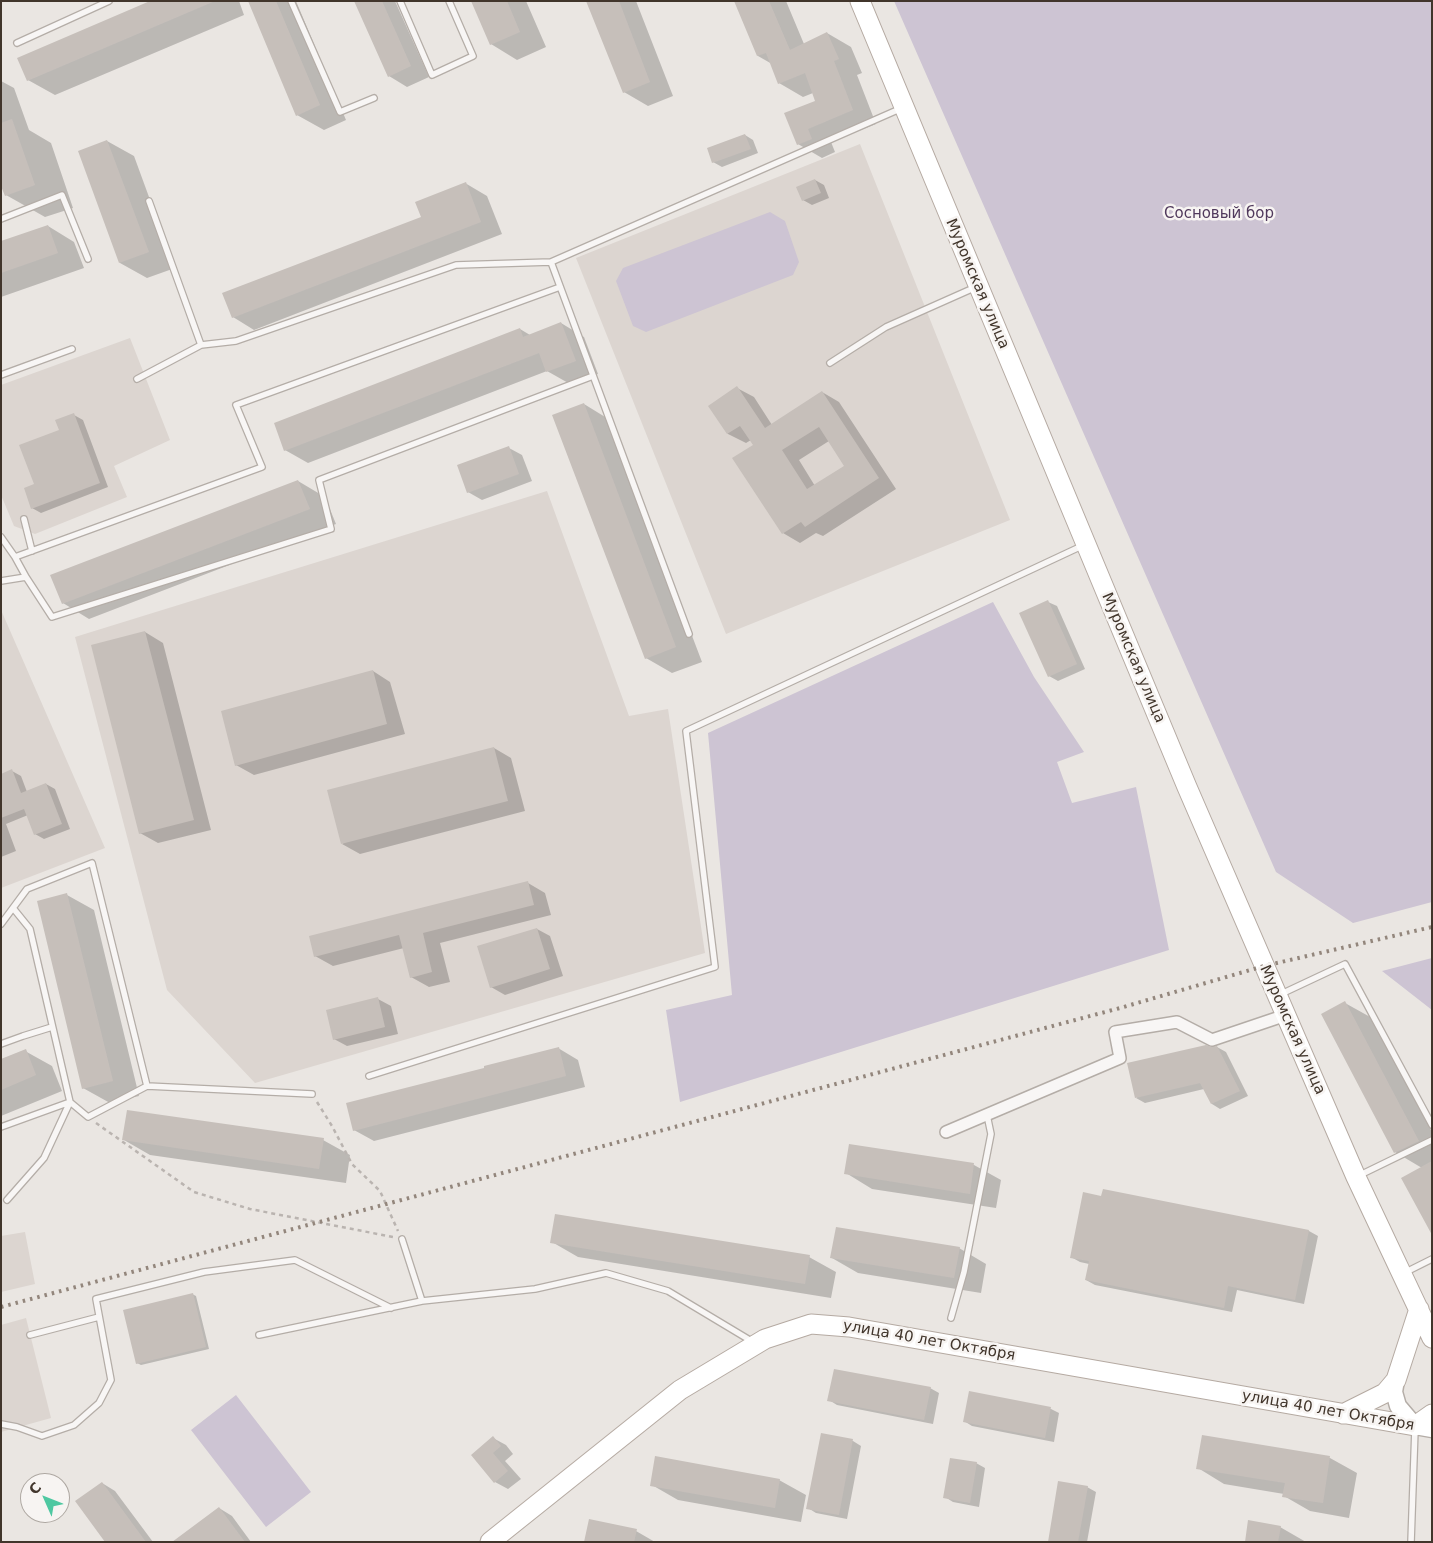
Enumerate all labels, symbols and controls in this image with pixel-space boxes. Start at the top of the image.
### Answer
park label: Сосновый бор [1164,205,1274,223]
street label: Муромская улица [941,216,1013,352]
street label: Муромская улица [1097,590,1169,726]
street label: Муромская улица [1255,963,1329,1097]
street label: улица 40 лет Октября [841,1317,1017,1365]
street label: улица 40 лет Октября [1240,1387,1416,1435]
north arrow [20,1473,70,1523]
text: С [26,1479,44,1498]

